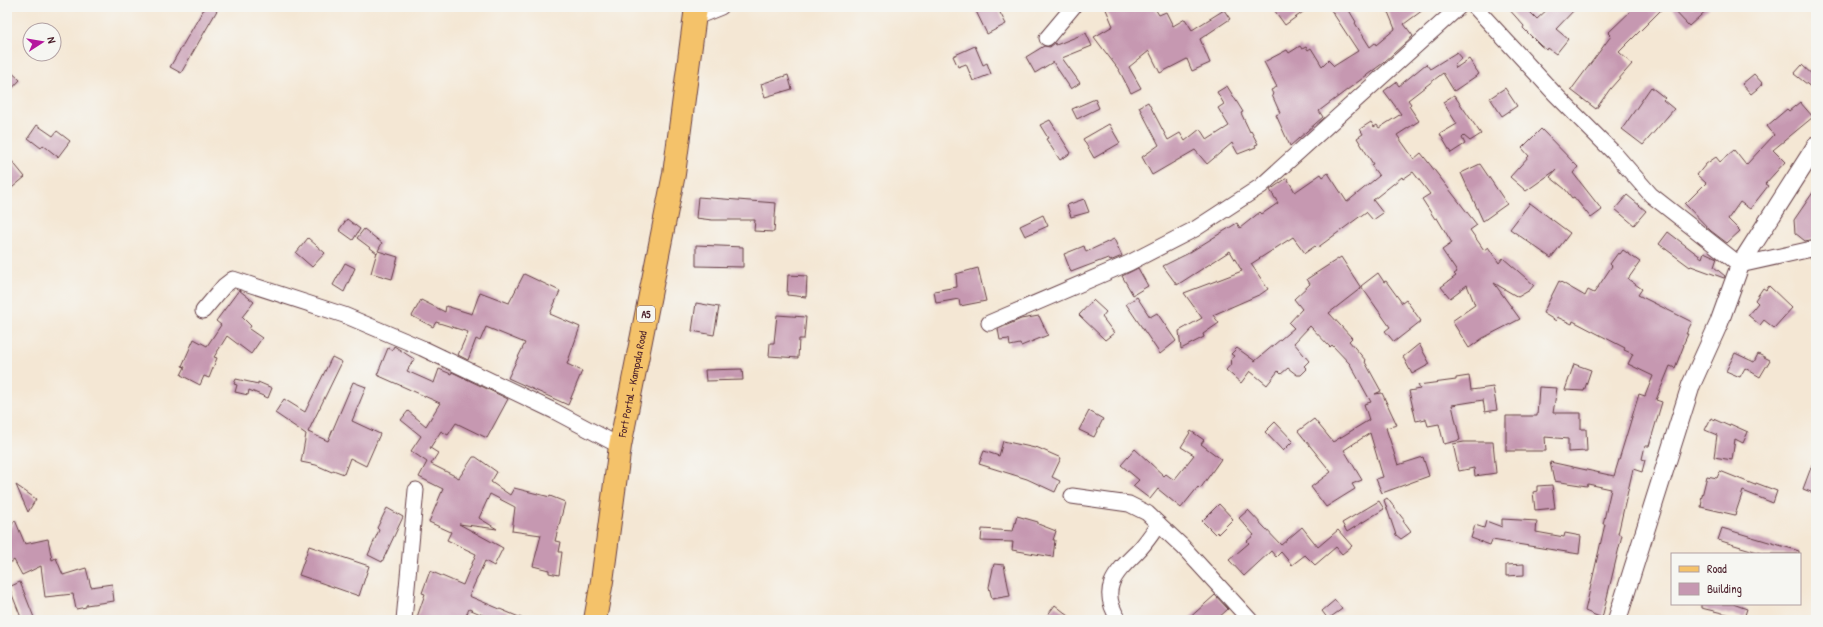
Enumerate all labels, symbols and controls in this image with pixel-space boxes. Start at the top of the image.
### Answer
north arrow [22,22,62,62]
text: N [44,36,59,44]
road number: A5 [637,306,655,322]
street label: Fort Portal - Kampala Road [615,329,650,439]
legend [1671,553,1801,605]
text: Road [1707,560,1727,577]
text: Building [1707,580,1742,597]

